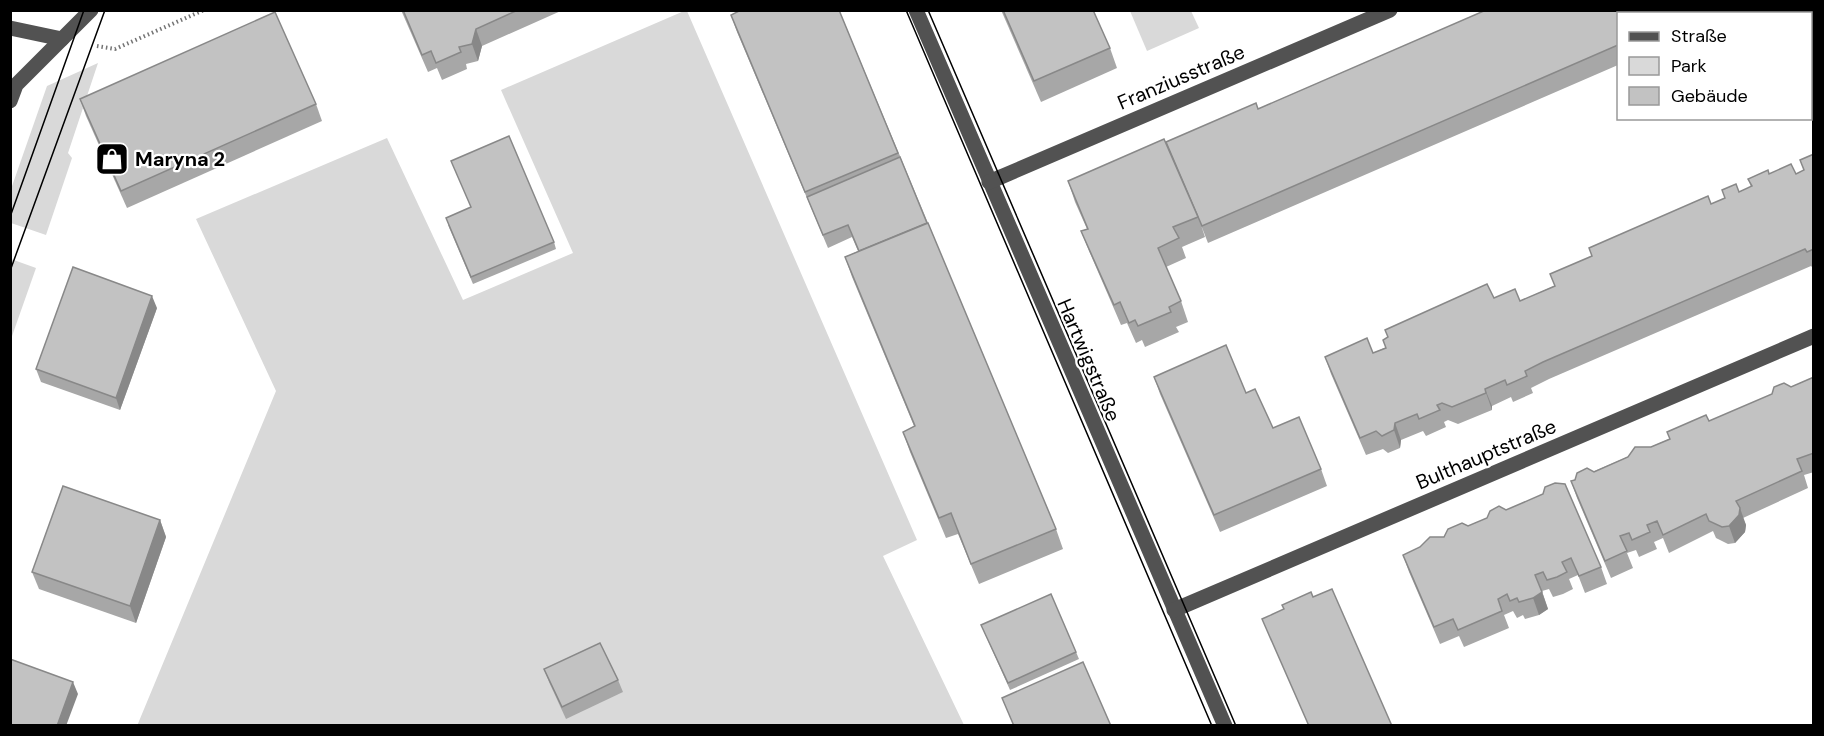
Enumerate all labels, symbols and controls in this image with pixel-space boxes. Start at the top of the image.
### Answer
legend [1617,12,1812,120]
text: Straße [1671,24,1727,48]
street label: Franziusstraße [1113,38,1249,116]
text: Park [1671,54,1707,78]
text: Gebäude [1671,84,1748,108]
shop icon: Maryna 2 [94,141,130,177]
place label: Maryna 2 [135,146,225,172]
street label: Hartwigstraße [1051,295,1127,425]
street label: Bulthauptstraße [1412,413,1560,495]

